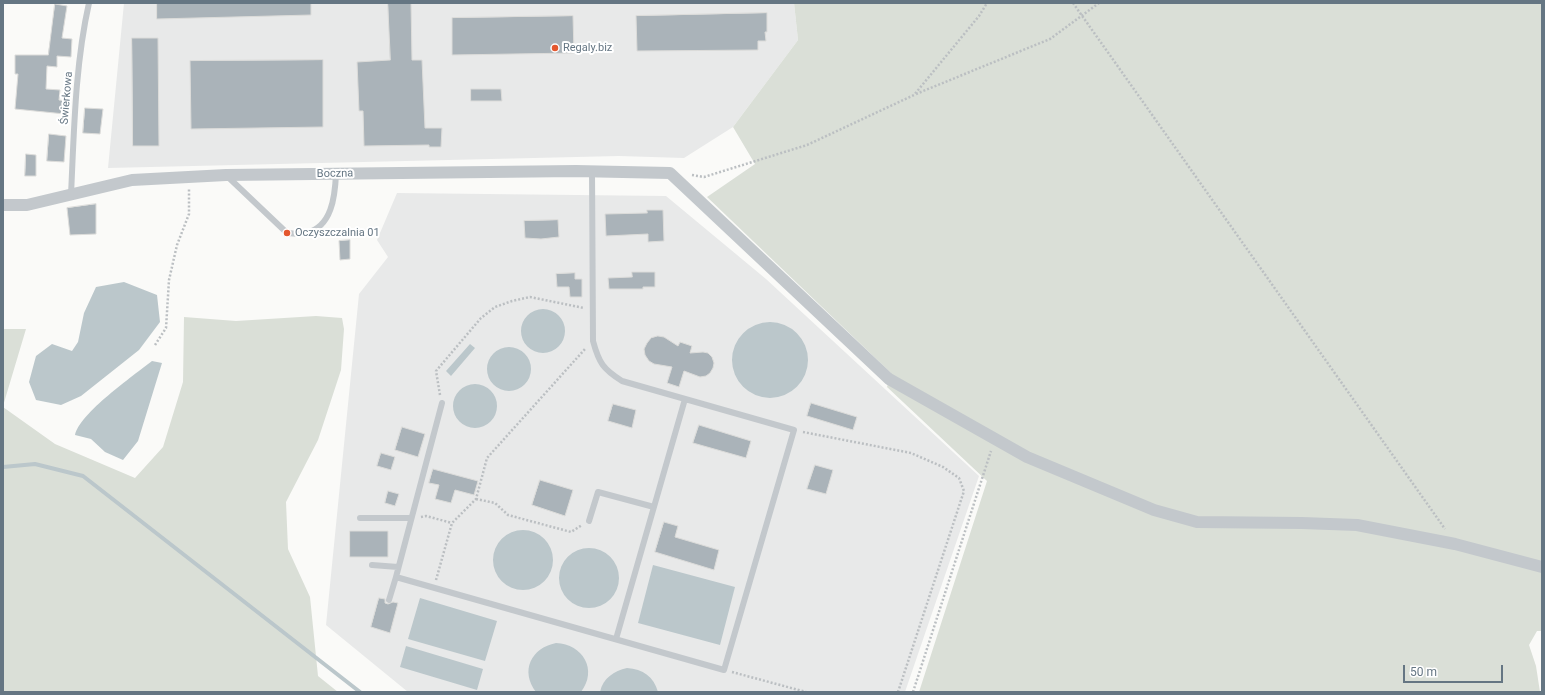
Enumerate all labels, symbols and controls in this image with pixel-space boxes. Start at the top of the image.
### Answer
place label: Regaly.biz [563,41,612,55]
marker: Regaly.biz [550,43,560,53]
street label: Świerkowa [58,71,76,125]
street label: Boczna [317,167,353,181]
place label: Oczyszczalnia 01 [295,226,380,240]
marker: Oczyszczalnia 01 [282,228,292,238]
scale bar [1405,657,1505,683]
text: 50 m [1410,665,1437,679]

